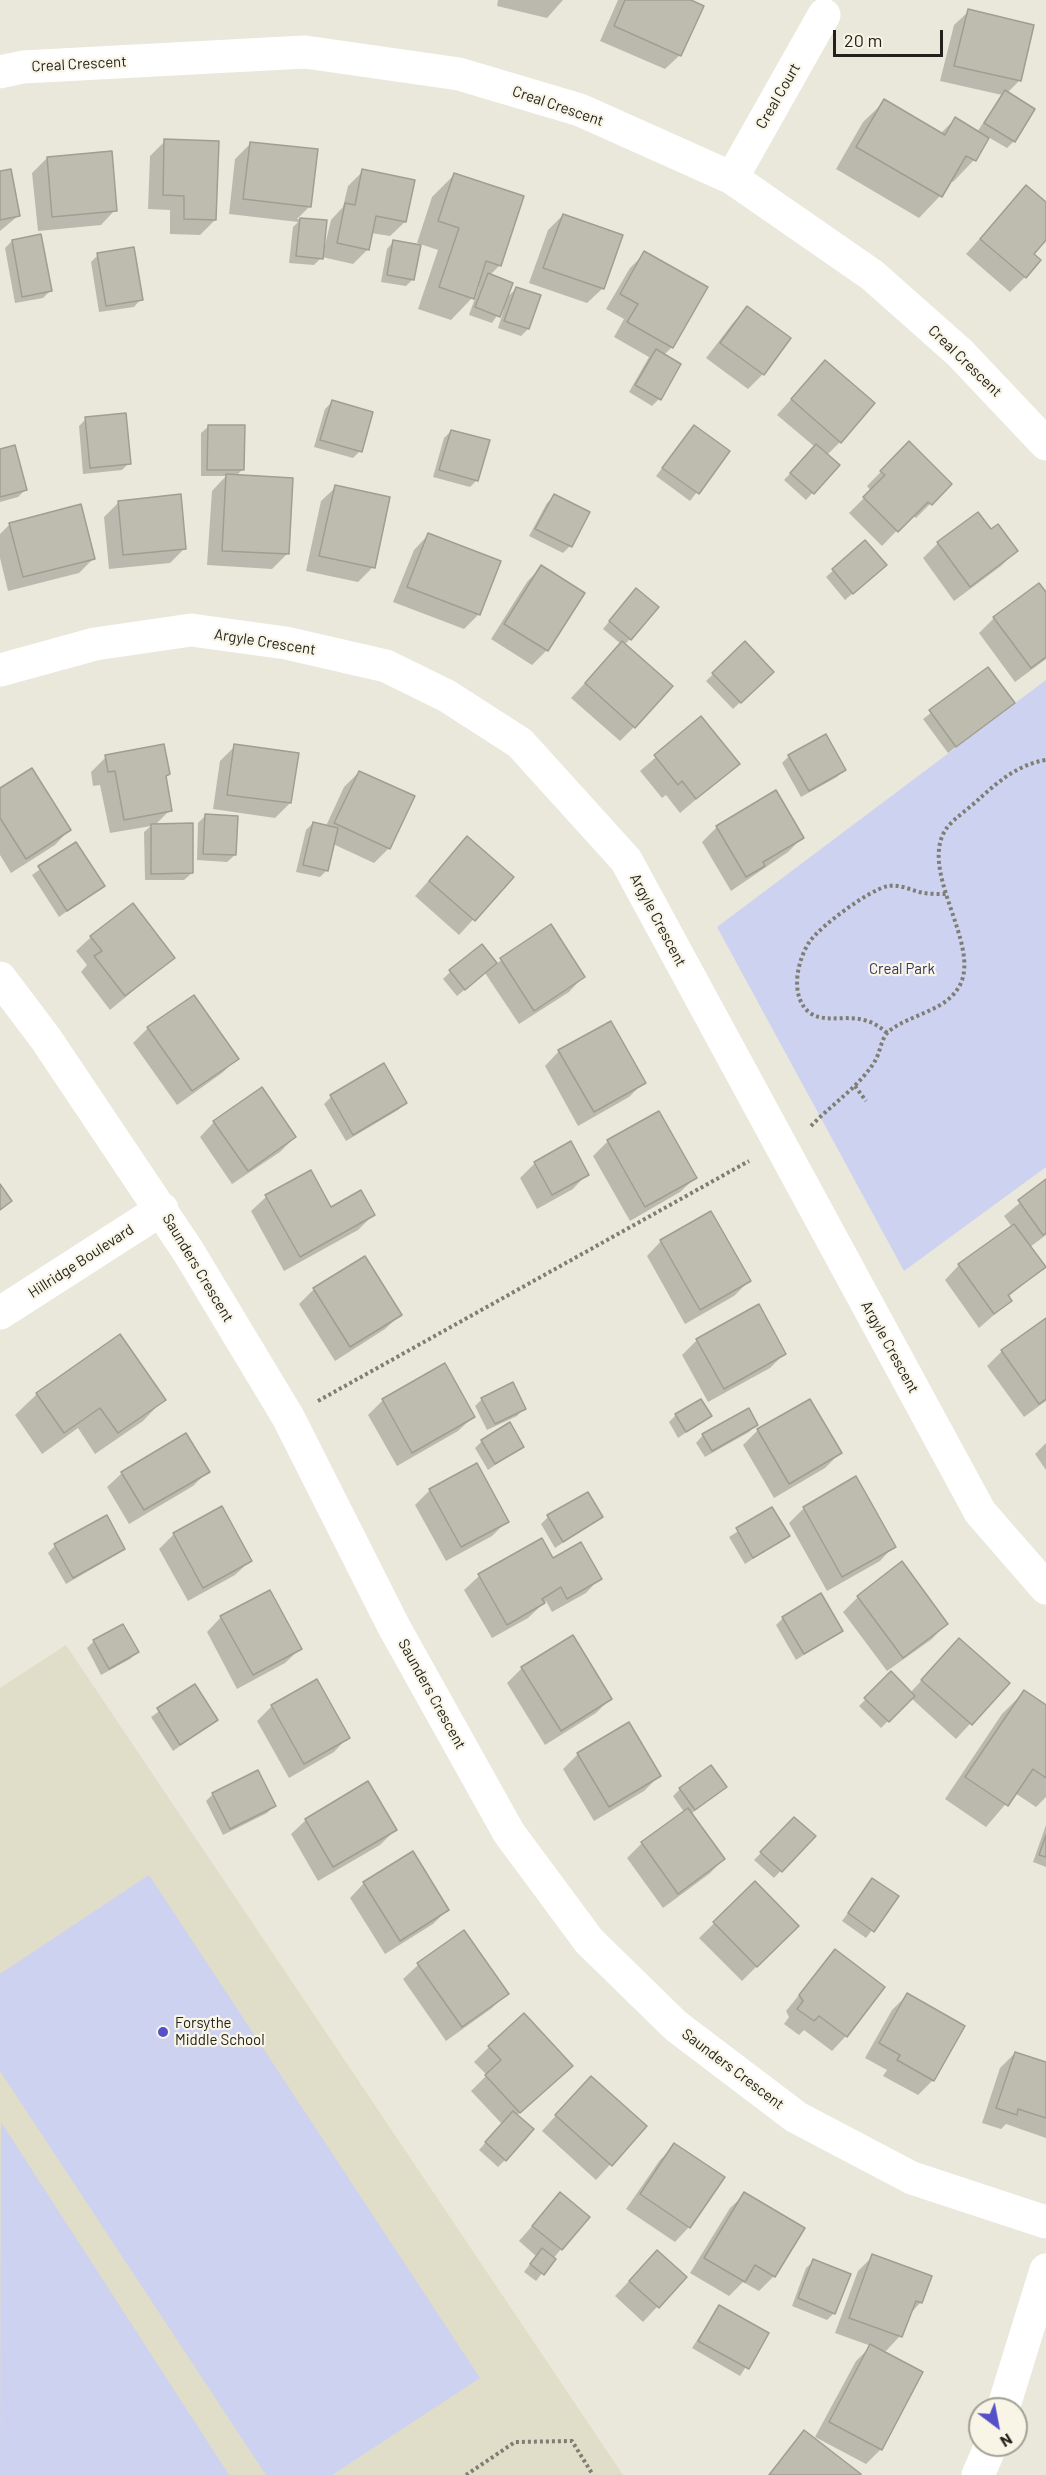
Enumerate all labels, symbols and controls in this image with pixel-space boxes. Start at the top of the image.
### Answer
scale bar [836,18,946,56]
text: 20 m [844,29,882,51]
street label: Creal Crescent [31,53,127,75]
street label: Creal Court [752,60,804,132]
street label: Creal Crescent [510,82,606,130]
street label: Creal Crescent [924,321,1006,401]
street label: Argyle Crescent [213,625,317,659]
street label: Argyle Crescent [626,870,690,970]
park label: Creal Park [869,960,935,978]
street label: Saunders Crescent [159,1211,237,1325]
street label: Hillridge Boulevard [25,1220,137,1302]
street label: Argyle Crescent [857,1298,923,1396]
street label: Saunders Crescent [394,1636,470,1752]
place label: Forsythe Middle School [175,2014,265,2049]
marker: Forsythe Middle School [156,2025,170,2039]
street label: Saunders Crescent [678,2025,788,2113]
north arrow [968,2397,1028,2457]
text: N [997,2430,1016,2452]

